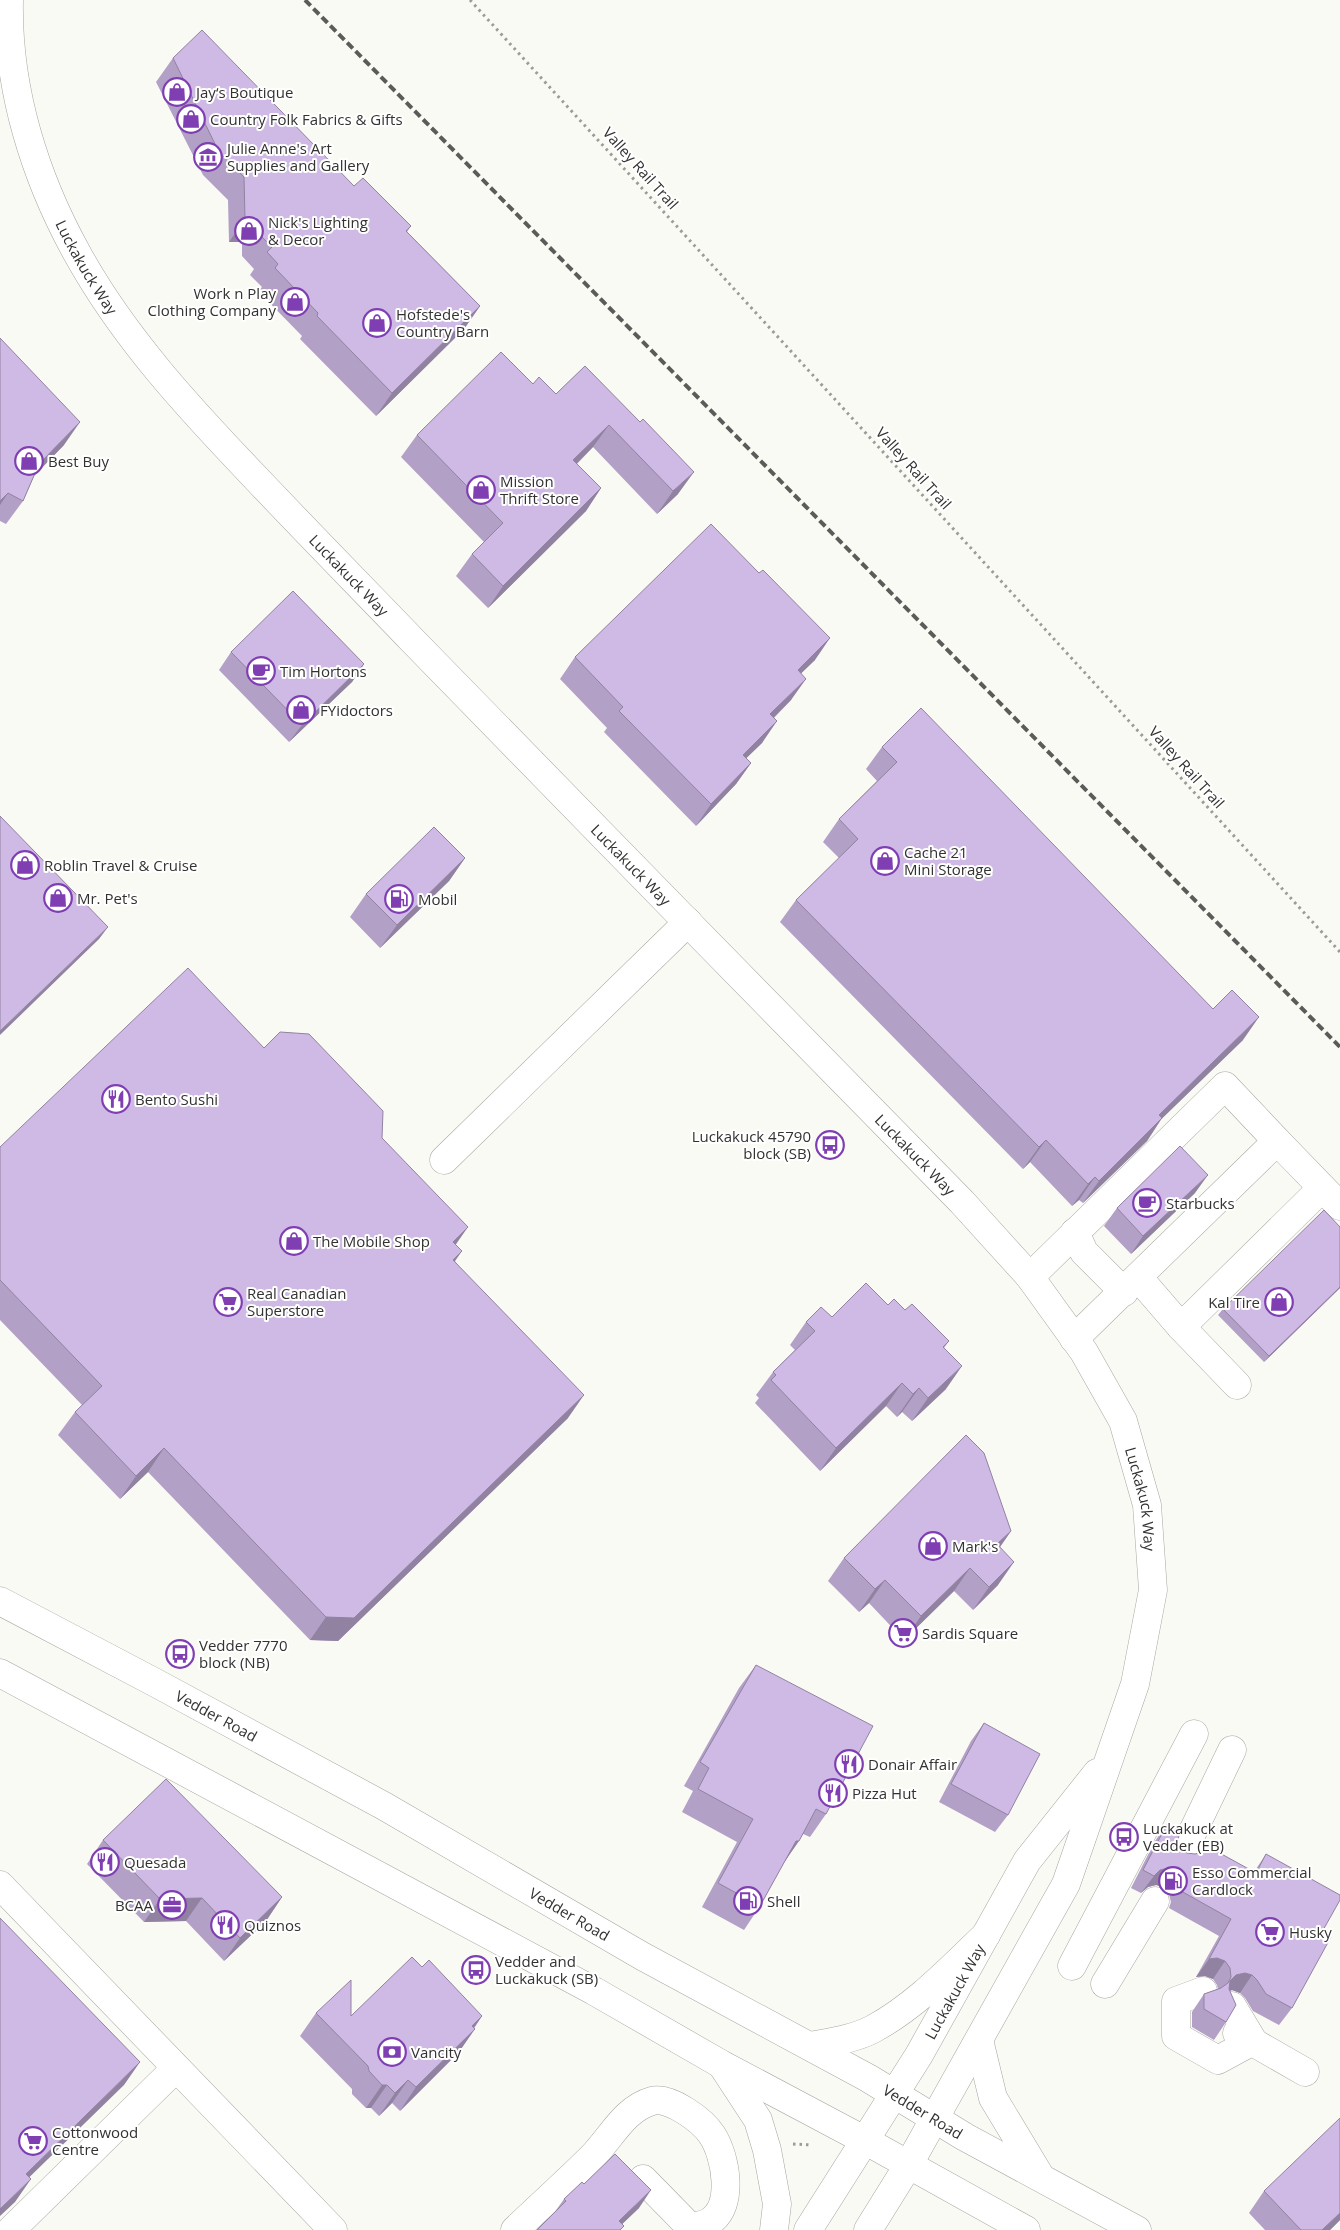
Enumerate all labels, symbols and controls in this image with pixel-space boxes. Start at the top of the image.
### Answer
shop icon: Jay‘s Boutique [162,77,192,107]
place label: Jay‘s Boutique [194,82,293,102]
shop icon: Country Folk Fabrics & Gifts [176,104,206,134]
place label: Country Folk Fabrics & Gifts [210,109,403,129]
street label: Valley Rail Trail [599,123,683,213]
place label: Julie Anne's Art Supplies and Gallery [225,138,370,175]
museum icon: Julie Anne's Art Supplies and Gallery [193,142,223,172]
place label: Nick's Lighting & Decor [268,212,368,249]
shop icon: Nick's Lighting & Decor [234,216,264,246]
street label: Luckakuck Way [51,217,123,319]
place label: Work n Play Clothing Company [148,283,276,320]
shop icon: Work n Play Clothing Company [280,287,310,317]
place label: Hofstede's Country Barn [396,304,489,341]
shop icon: Hofstede's Country Barn [362,308,392,338]
street label: Valley Rail Trail [872,423,956,513]
shop icon: Best Buy [14,446,44,476]
place label: Best Buy [48,451,109,471]
place label: Mission Thrift Store [500,471,579,508]
shop icon: Mission Thrift Store [466,475,496,505]
street label: Luckakuck Way [305,530,394,621]
cafe icon: Tim Hortons [246,656,276,686]
place label: Tim Hortons [280,661,367,681]
shop icon: FYidoctors [286,695,316,725]
place label: FYidoctors [320,700,393,720]
street label: Valley Rail Trail [1145,722,1229,812]
street label: Luckakuck Way [587,820,676,910]
place label: Cache 21 Mini Storage [904,842,992,879]
shop icon: Cache 21 Mini Storage [870,846,900,876]
shop icon: Roblin Travel & Cruise [10,850,40,880]
place label: Roblin Travel & Cruise [44,855,197,875]
shop icon: Mr. Pet's [43,883,73,913]
fuel station icon: Mobil [384,884,414,914]
place label: Mr. Pet's [77,888,138,908]
place label: Mobil [418,889,457,909]
restaurant icon: Bento Sushi [101,1084,131,1114]
place label: Bento Sushi [135,1089,218,1109]
street label: Luckakuck Way [871,1110,960,1200]
place label: Luckakuck 45790 block (SB) [692,1126,811,1163]
bus stop icon: Luckakuck 45790 block (SB) [815,1130,845,1160]
cafe icon: Starbucks [1132,1188,1162,1218]
place label: Starbucks [1166,1193,1235,1213]
shop icon: The Mobile Shop [279,1226,309,1256]
place label: The Mobile Shop [313,1231,430,1251]
place label: Real Canadian Superstore [247,1283,347,1320]
supermarket icon: Real Canadian Superstore [213,1287,243,1317]
shop icon: Kal Tire [1264,1287,1294,1317]
place label: Kal Tire [1208,1292,1260,1312]
street label: Luckakuck Way [1121,1445,1160,1552]
shop icon: Mark's [918,1531,948,1561]
place label: Mark's [952,1536,998,1556]
supermarket icon: Sardis Square [888,1618,918,1648]
place label: Sardis Square [922,1623,1018,1643]
place label: Vedder 7770 block (NB) [199,1635,287,1672]
bus stop icon: Vedder 7770 block (NB) [165,1639,195,1669]
street label: Vedder Road [172,1686,261,1746]
restaurant icon: Donair Affair [834,1749,864,1779]
place label: Donair Affair [868,1754,957,1774]
restaurant icon: Pizza Hut [818,1778,848,1808]
place label: Pizza Hut [852,1783,917,1803]
place label: Luckakuck at Vedder (EB) [1143,1818,1233,1855]
bus stop icon: Luckakuck at Vedder (EB) [1109,1822,1139,1852]
restaurant icon: Quesada [90,1847,120,1877]
place label: Quesada [124,1852,186,1872]
place label: Esso Commercial Cardlock [1192,1862,1311,1899]
fuel station icon: Esso Commercial Cardlock [1158,1866,1188,1896]
street label: Vedder Road [526,1883,614,1945]
fuel station icon: Shell [733,1886,763,1916]
office icon: BCAA [157,1890,187,1920]
place label: Shell [767,1891,800,1911]
place label: BCAA [115,1895,154,1915]
restaurant icon: Quiznos [210,1910,240,1940]
place label: Quiznos [244,1915,301,1935]
supermarket icon: Husky [1255,1917,1285,1947]
place label: Husky [1289,1922,1332,1942]
street label: Luckakuck Way [920,1940,989,2043]
place label: Vedder and Luckakuck (SB) [495,1951,598,1988]
bus stop icon: Vedder and Luckakuck (SB) [461,1955,491,1985]
bank icon: Vancity [377,2037,407,2067]
place label: Vancity [411,2042,462,2062]
street label: Vedder Road [879,2080,967,2143]
place label: Cottonwood Centre [52,2122,138,2159]
supermarket icon: Cottonwood Centre [18,2126,48,2156]

